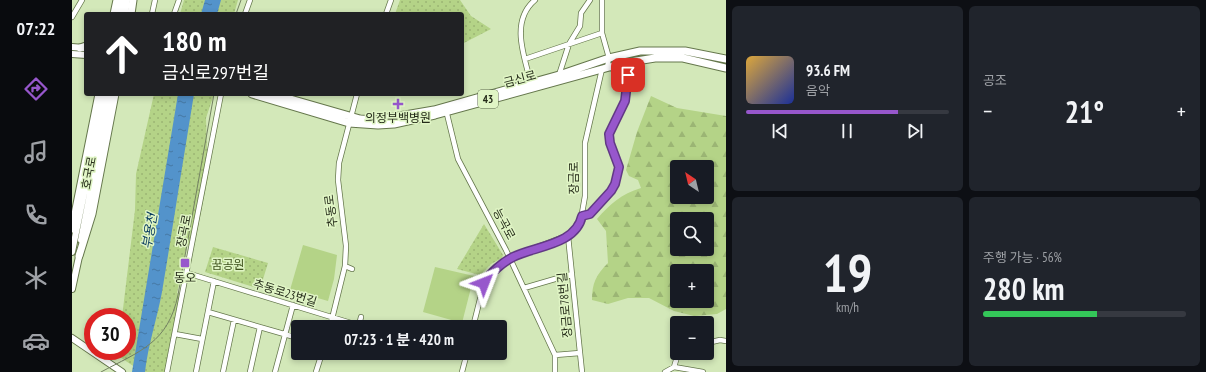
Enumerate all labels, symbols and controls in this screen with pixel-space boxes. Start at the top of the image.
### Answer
text: 07:22 [17,17,55,40]
text: 180 m [162,22,226,59]
icon: ahead [96,28,148,80]
pin [611,58,645,92]
text: 금신로297번길 [162,61,269,84]
text: 93.6 FM [806,61,850,80]
icon: arrive [617,64,639,86]
street label: 금신로 [502,67,538,90]
text: 공조 [983,72,1007,89]
icon: directions [22,75,50,103]
text: 음악 [806,82,830,99]
road number: 43 [478,90,498,108]
text: 21° [1065,92,1104,131]
text: − [983,97,992,125]
text: + [1177,97,1186,125]
marker: 의정부백병원 [392,98,404,110]
place label: 의정부백병원 [365,110,431,125]
icon: previous [769,120,791,142]
icon: pause [836,120,858,142]
icon: next [904,120,926,142]
icon: music [22,138,50,166]
street label: 호국로 [78,155,99,191]
north arrow [670,160,714,204]
map controls [670,160,714,360]
street label: 장금로 [566,161,581,195]
street label: 추동로 [321,194,340,228]
icon: phone [22,201,50,229]
street label: 능곡로 [490,206,519,242]
water label: 부용천 [138,211,161,250]
button: search [670,212,714,256]
street label: 장곡로 [173,213,194,249]
text: 19 [823,239,872,306]
text: 주행 가능 · 56% [983,249,1062,266]
marker: 동오 [179,257,191,269]
park label: 꿈공원 [211,257,245,272]
position arrow [463,262,505,304]
icon: climate [22,264,50,292]
button: + [670,264,714,308]
text: 280 km [983,269,1064,308]
place label: 동오 [174,270,196,285]
street label: 장금로78번길 [554,272,575,339]
street label: 추동로23번길 [251,276,319,309]
text: km/h [836,299,859,316]
speed limit sign: 30 [84,308,136,360]
button: − [670,316,714,360]
icon: car [22,327,50,355]
text: 07:23 · 1 분 · 420 m [344,330,454,349]

